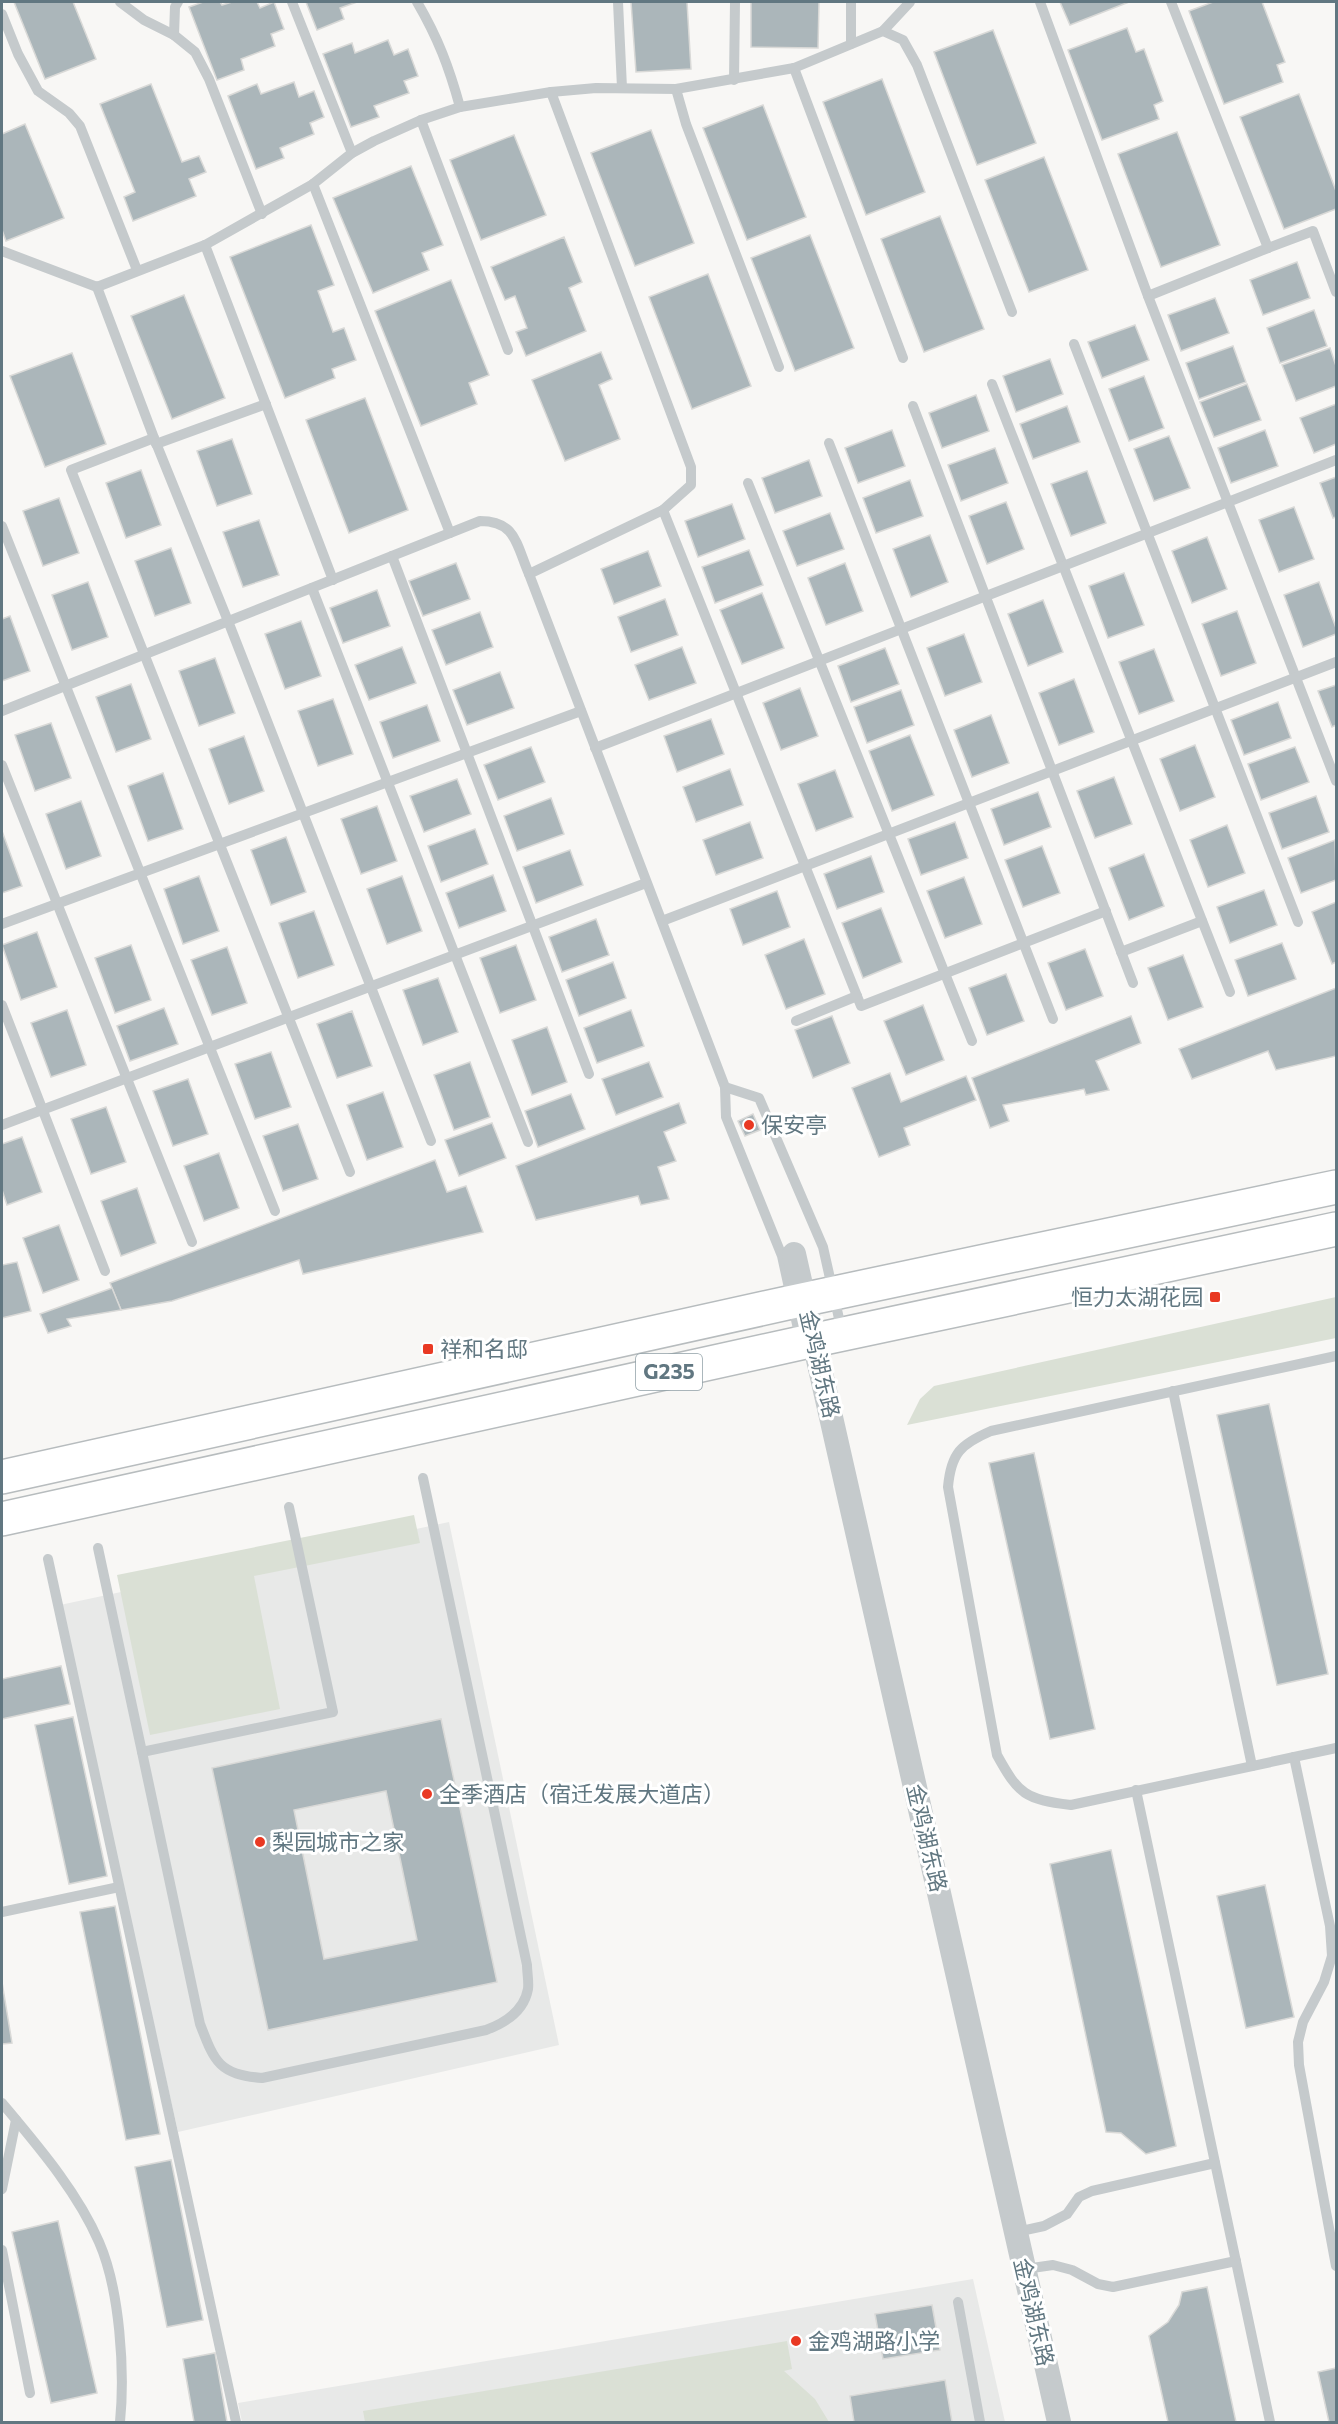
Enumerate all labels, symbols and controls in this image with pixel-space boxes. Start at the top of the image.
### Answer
place label: 保安亭 [761,1111,827,1138]
marker: 保安亭 [742,1118,756,1132]
place label: 恒力太湖花园 [1071,1283,1203,1310]
marker: 恒力太湖花园 [1208,1290,1222,1304]
street label: 金鸡湖东路 [795,1307,846,1421]
place label: 祥和名邸 [440,1335,528,1362]
marker: 祥和名邸 [421,1342,435,1356]
road number: G235 [636,1354,702,1390]
place label: 全季酒店（宿迁发展大道店） [439,1780,725,1807]
street label: 金鸡湖东路 [902,1781,953,1895]
marker: 全季酒店（宿迁发展大道店） [420,1787,434,1801]
place label: 梨园城市之家 [272,1828,404,1855]
marker: 梨园城市之家 [253,1835,267,1849]
street label: 金鸡湖东路 [1009,2255,1060,2369]
place label: 金鸡湖路小学 [808,2327,940,2354]
marker: 金鸡湖路小学 [789,2334,803,2348]

